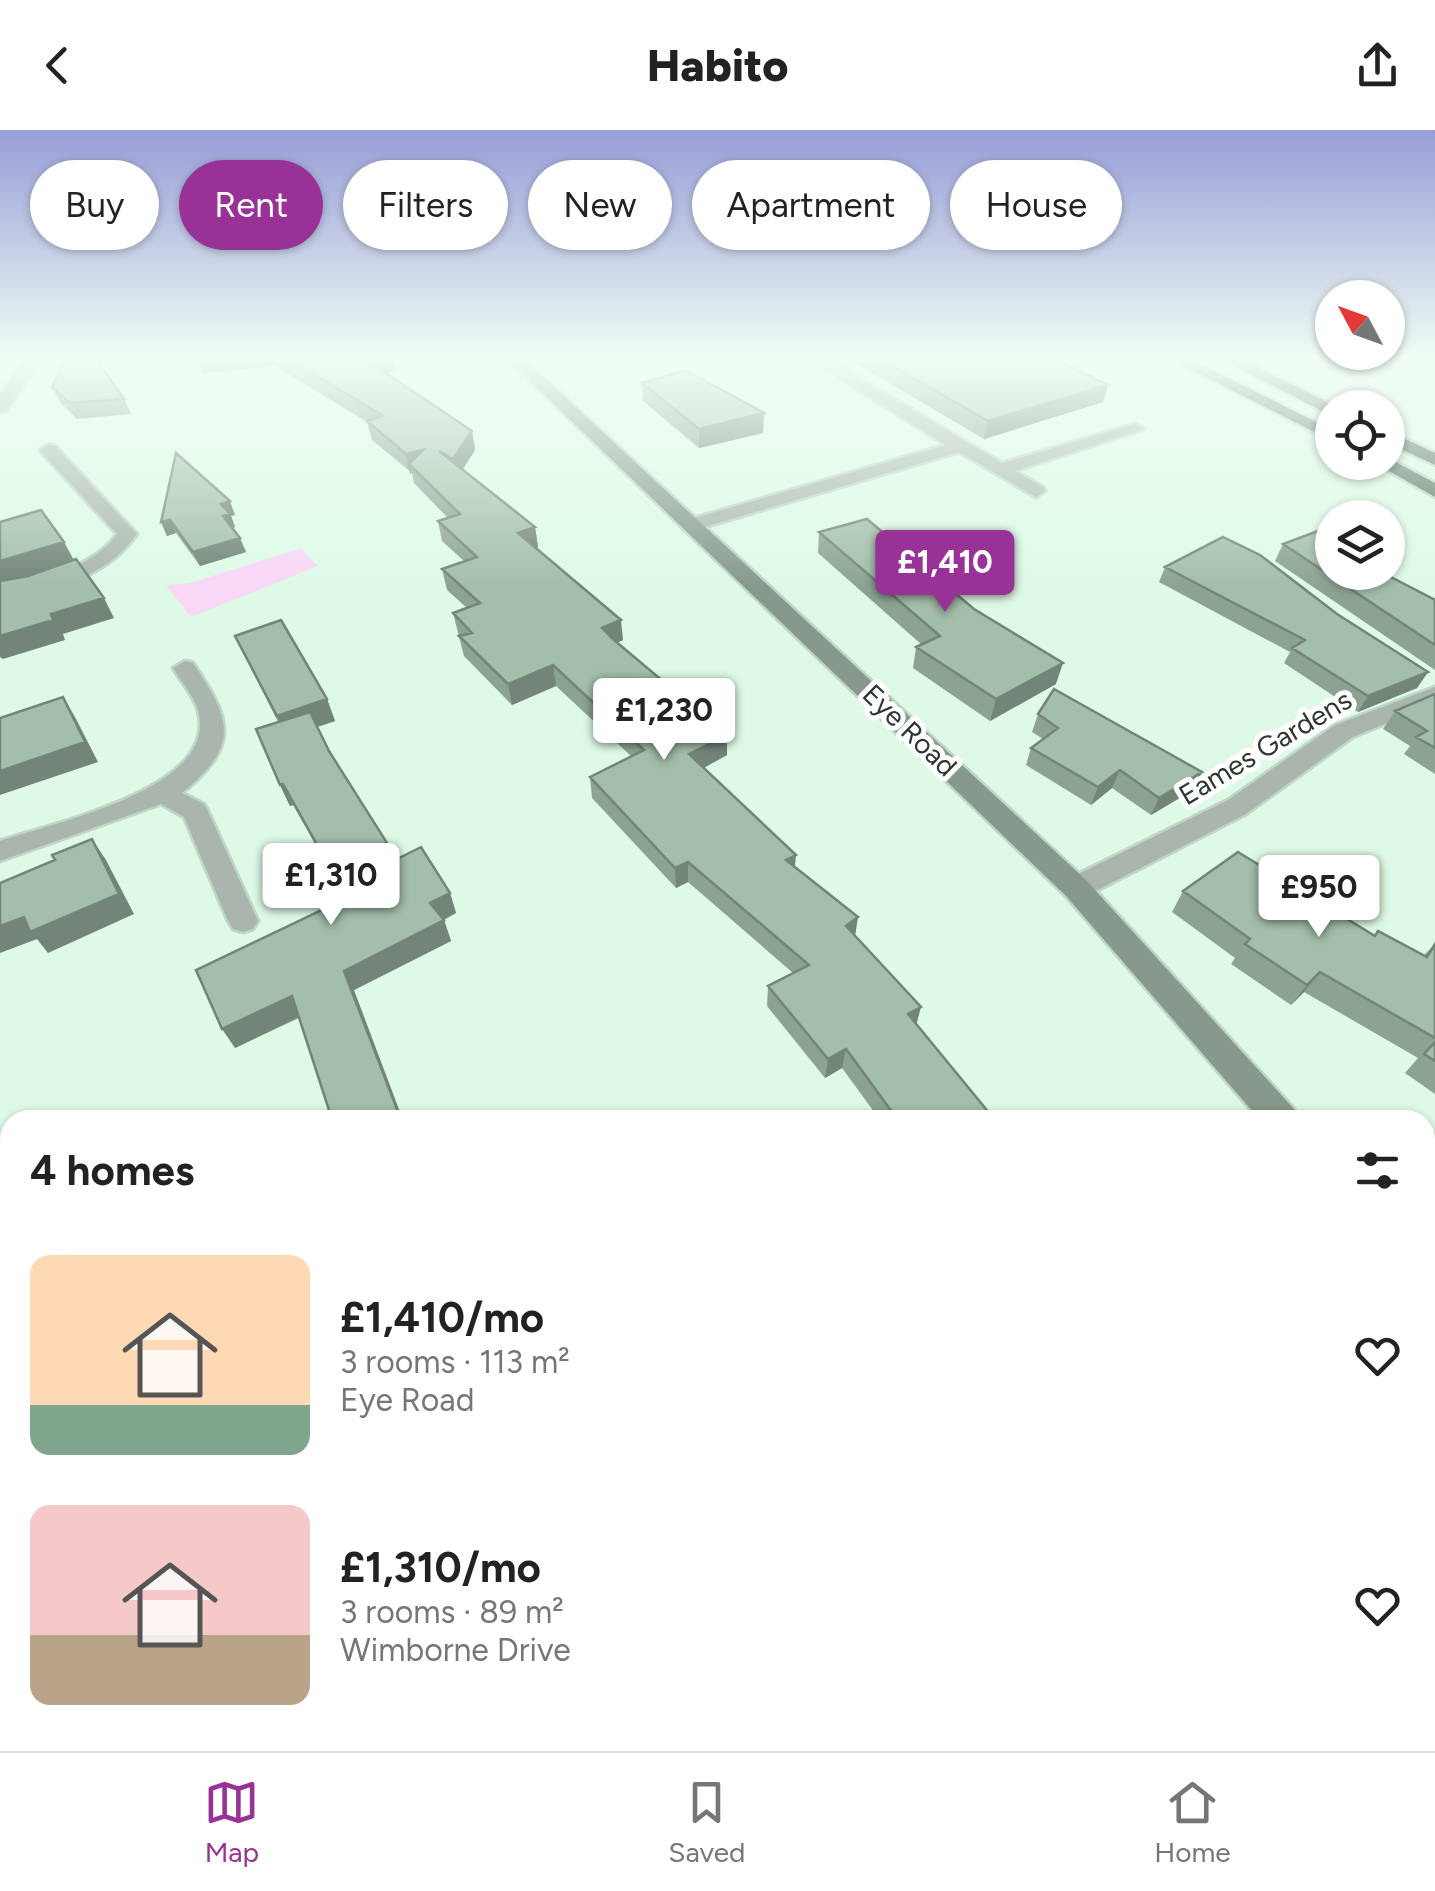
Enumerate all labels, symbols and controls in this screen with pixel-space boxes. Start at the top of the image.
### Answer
icon: back [30,38,85,93]
text: Habito [647,38,788,92]
icon: share [1350,38,1405,93]
chip: Buy [30,160,159,250]
chip: Rent [179,160,323,250]
chip: Filters [343,160,508,250]
chip: New [528,160,672,250]
chip: Apartment [692,160,930,250]
chip: House [950,160,1122,250]
north arrow [1315,280,1405,370]
map controls [1315,280,1405,590]
button: locate [1315,390,1405,480]
button: layers [1315,500,1405,590]
pin: £1,410 [864,530,1026,615]
text: £1,410 [897,543,993,581]
street label: Eye Road [856,677,964,783]
pin: £1,230 [583,678,745,763]
street label: Eames Gardens [1173,682,1357,812]
text: £1,230 [615,691,713,729]
pin: £1,310 [250,843,412,928]
pin: £950 [1260,855,1378,940]
text: £1,310 [285,856,377,894]
text: £950 [1281,868,1357,906]
icon: filters [1350,1143,1405,1198]
text: 4 homes [30,1145,194,1196]
text: £1,410/mo [340,1292,544,1343]
icon: home [110,1295,230,1415]
icon: heart [1350,1328,1405,1383]
text: 3 rooms · 113 m² [340,1343,570,1381]
text: Eye Road [340,1381,474,1419]
text: £1,310/mo [340,1542,541,1593]
icon: home [110,1545,230,1665]
icon: heart [1350,1578,1405,1633]
text: 3 rooms · 89 m² [340,1593,564,1631]
text: Wimborne Drive [340,1631,571,1669]
tab: Map [204,1775,259,1869]
tab: Saved [668,1775,745,1869]
tab: Home [1154,1775,1231,1869]

